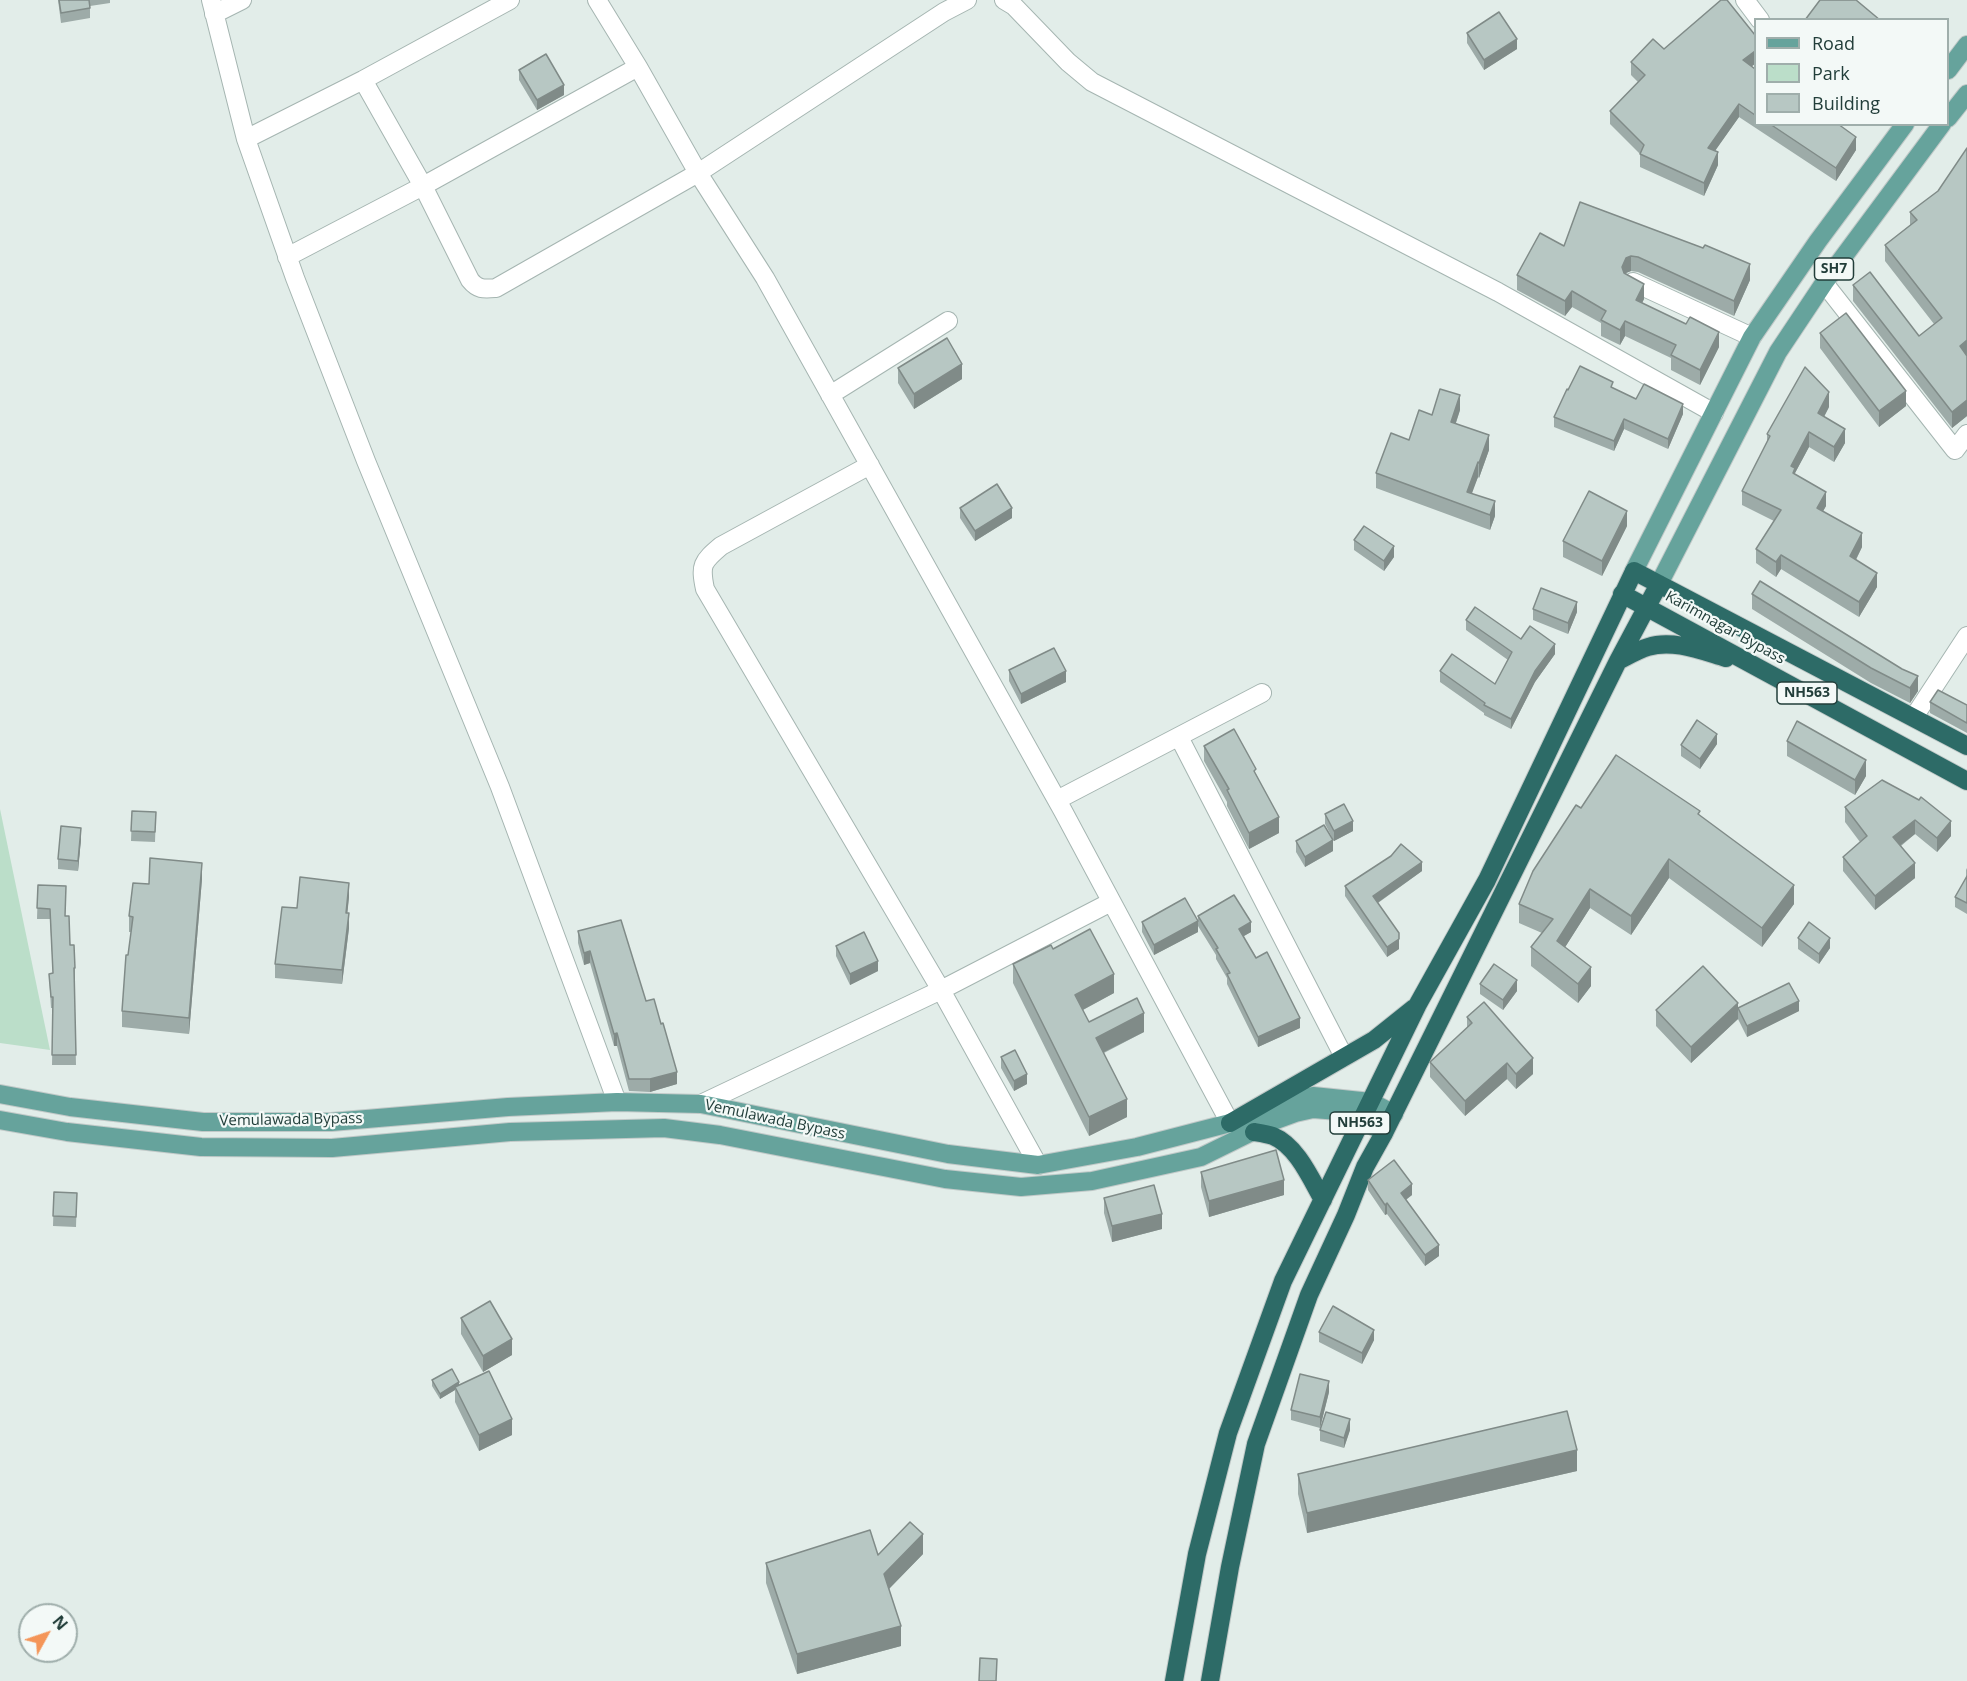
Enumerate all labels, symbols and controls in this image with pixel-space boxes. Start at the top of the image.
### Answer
legend [1754,18,1949,126]
text: Road [1812,31,1855,55]
text: Park [1812,61,1850,85]
text: Building [1812,91,1880,115]
road number: SH7 [1814,258,1854,280]
street label: Karimnagar Bypass [1662,588,1788,668]
road number: NH563 [1777,682,1837,704]
street label: Vemulawada Bypass [703,1096,847,1144]
street label: Vemulawada Bypass [219,1110,363,1130]
road number: NH563 [1330,1112,1390,1134]
north arrow [18,1603,78,1663]
text: N [48,1611,73,1635]

